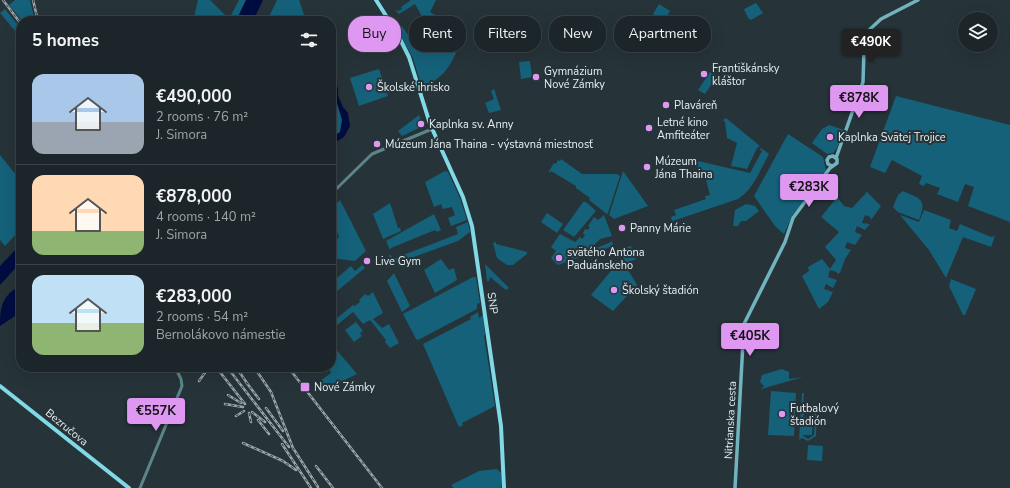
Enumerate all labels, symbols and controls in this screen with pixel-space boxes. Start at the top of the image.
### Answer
map controls [958,12,998,52]
button: layers [958,12,998,52]
chip: Buy [348,16,401,52]
chip: Rent [409,16,466,52]
chip: Filters [474,16,541,52]
chip: New [549,16,606,52]
chip: Apartment [614,16,711,52]
text: 5 homes [32,29,99,52]
icon: filters [298,29,320,51]
pin: €490K [843,29,899,63]
text: €490K [851,33,891,51]
place label: Františkánsky kláštor [712,61,780,89]
place label: Gymnázium Nové Zámky [544,64,605,92]
marker: Františkánsky kláštor [699,69,709,79]
marker: Gymnázium Nové Zámky [531,72,541,82]
place label: Školské ihrisko [377,79,450,95]
marker: Školské ihrisko [364,82,374,92]
text: €490,000 [156,85,232,108]
pin: €878K [831,85,887,119]
text: €878K [839,89,879,107]
icon: home [64,90,112,138]
place label: Plaváreň [674,98,717,113]
marker: Plaváreň [661,100,671,110]
text: 2 rooms · 76 m² [156,108,248,126]
place label: Letné kino Amfiteáter [657,115,710,143]
place label: Kaplnka sv. Anny [429,117,514,132]
marker: Kaplnka sv. Anny [416,119,426,129]
marker: Letné kino Amfiteáter [644,123,654,133]
text: J. Simora [156,126,207,144]
place label: Kaplnka Svätej Trojice [838,130,946,145]
marker: Kaplnka Svätej Trojice [825,132,835,142]
place label: Múzeum Jána Thaina - výstavná miestnosť [385,137,593,152]
marker: Múzeum Jána Thaina - výstavná miestnosť [372,139,382,149]
place label: Múzeum Jána Thaina [654,154,713,182]
marker: Múzeum Jána Thaina [642,162,652,172]
pin: €283K [781,174,837,208]
text: €283K [789,178,829,196]
text: €878,000 [156,185,232,208]
icon: home [64,191,112,239]
text: 4 rooms · 140 m² [156,208,256,226]
place label: Panny Márie [630,221,691,236]
marker: Panny Márie [617,223,627,233]
text: J. Simora [156,226,207,244]
place label: svätého Antona Paduánskeho [567,245,645,273]
marker: svätého Antona Paduánskeho [554,253,564,263]
place label: Live Gym [375,254,421,269]
marker: Live Gym [362,256,372,266]
place label: Školský štadión [622,282,699,298]
text: €283,000 [156,285,232,308]
marker: Školský štadión [609,285,619,295]
icon: home [64,291,112,339]
street label: SNP [484,291,501,315]
text: 2 rooms · 54 m² [156,308,248,326]
pin: €405K [722,323,778,357]
text: Bernolákovo námestie [156,326,285,344]
text: €405K [730,327,770,345]
place label: Nové Zámky [314,380,375,395]
street label: Nitrianska cesta [721,380,740,459]
marker: Nové Zámky [299,381,311,393]
pin: €557K [128,398,184,432]
place label: Futbalový štadión [790,401,839,429]
text: €557K [136,402,176,420]
street label: Bezručova [42,406,91,449]
marker: Futbalový štadión [777,409,787,419]

